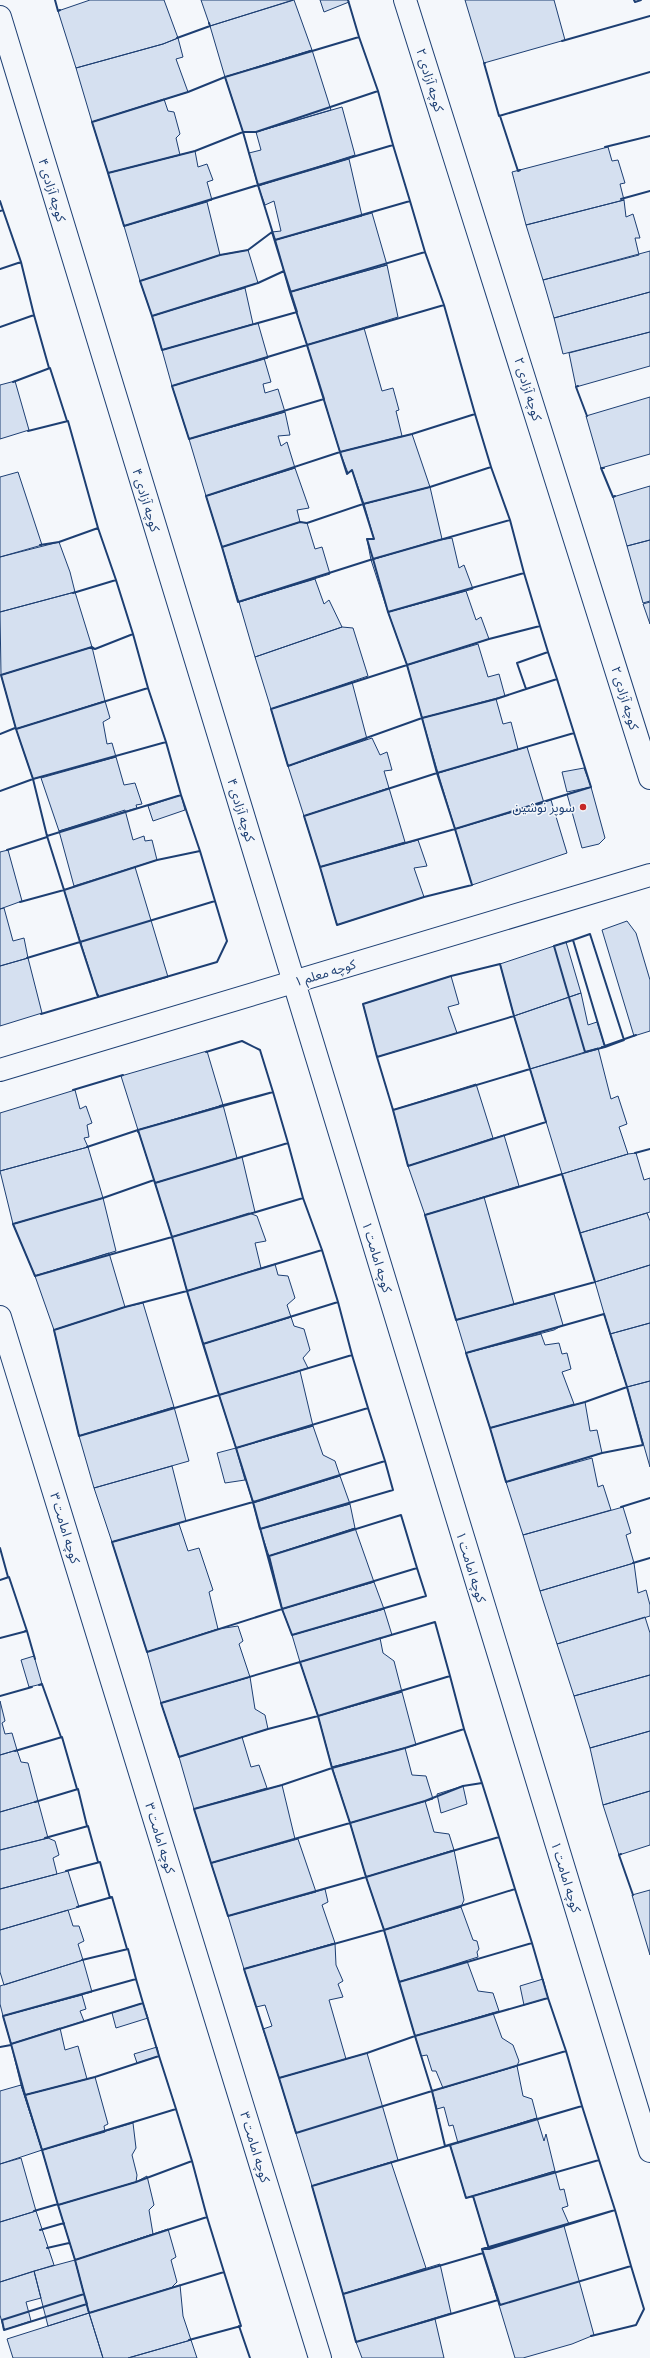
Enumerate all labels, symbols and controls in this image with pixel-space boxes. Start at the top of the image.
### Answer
street label: کوچه آزادی ۲ [411,46,447,115]
street label: کوچه آزادی ۴ [33,156,69,225]
street label: کوچه آزادی ۲ [509,355,545,424]
street label: کوچه آزادی ۴ [127,466,163,535]
street label: کوچه آزادی ۲ [606,664,642,733]
street label: کوچه آزادی ۴ [222,776,258,845]
place label: سوپر نوشین [513,800,575,817]
marker: سوپر نوشین [578,802,588,812]
street label: کوچه معلم ۱ [292,956,359,992]
street label: کوچه امامت ۱ [357,1220,395,1296]
street label: کوچه امامت ۳ [45,1491,83,1567]
street label: کوچه امامت ۱ [451,1530,489,1606]
street label: کوچه امامت ۳ [140,1801,178,1877]
street label: کوچه امامت ۱ [546,1840,584,1916]
street label: کوچه امامت ۳ [235,2110,273,2186]

